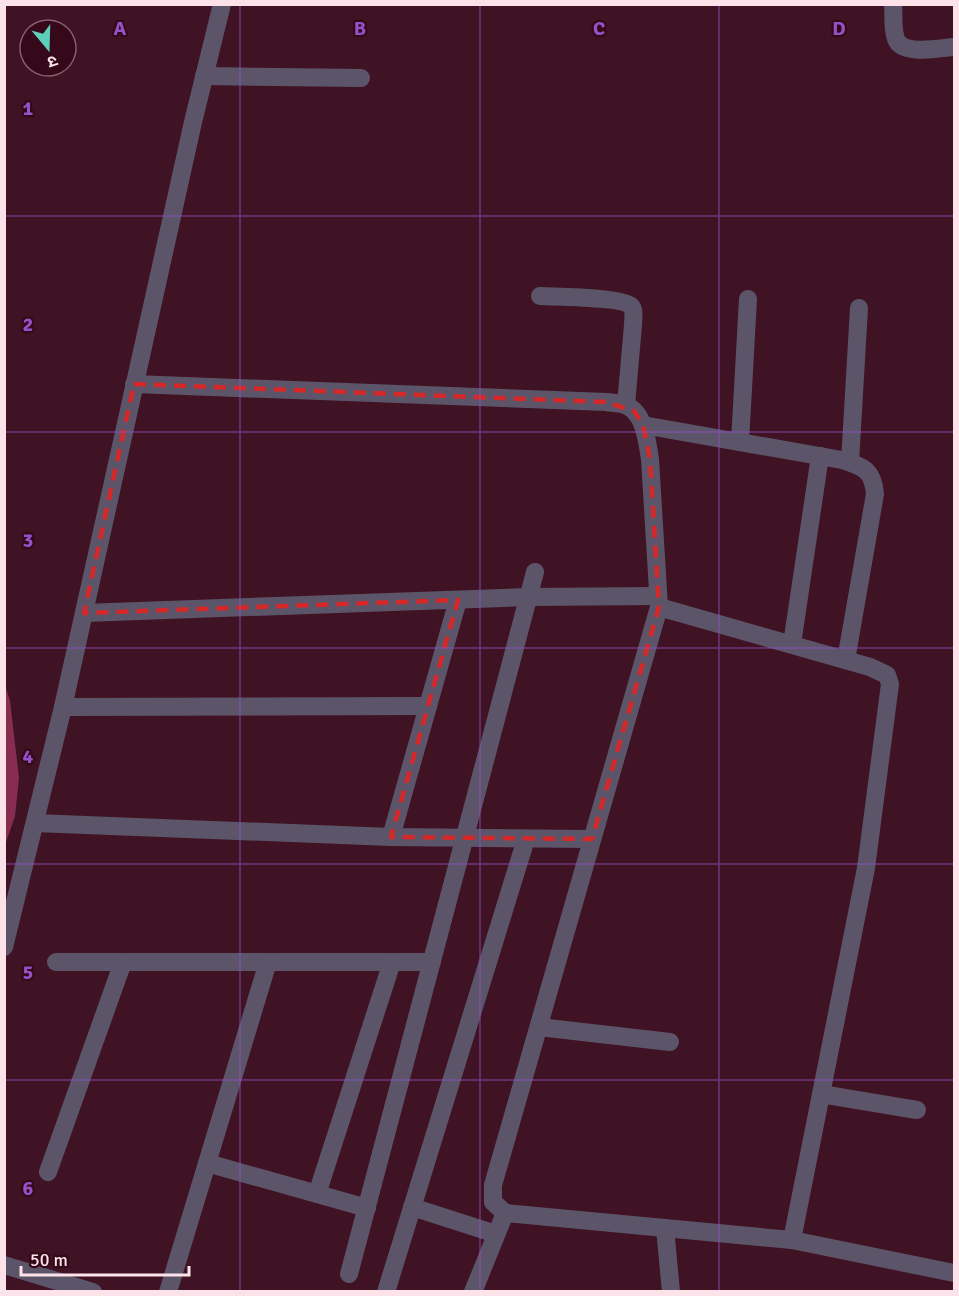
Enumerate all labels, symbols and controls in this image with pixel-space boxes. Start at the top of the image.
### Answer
text: A [114,16,127,41]
text: B [354,16,366,41]
text: C [593,16,605,41]
text: D [832,16,846,41]
north arrow [18,18,78,78]
text: उ [44,50,60,72]
text: 1 [23,96,34,121]
text: 2 [23,312,33,337]
text: 3 [23,528,33,553]
text: 4 [23,744,34,769]
text: 5 [23,960,33,985]
text: 6 [23,1176,34,1201]
scale bar [21,1239,189,1277]
text: 50 m [30,1249,68,1271]

